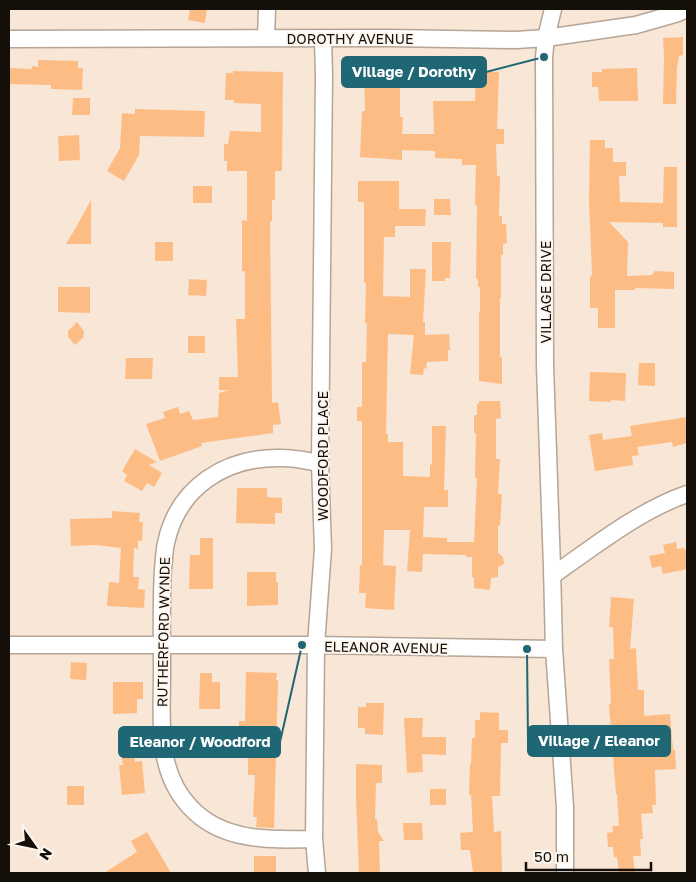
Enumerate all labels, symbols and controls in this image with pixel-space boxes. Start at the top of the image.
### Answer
street label: DOROTHY AVENUE [287,30,413,47]
callout: Village / Dorothy [342,57,486,87]
text: Village / Dorothy [352,62,476,80]
street label: VILLAGE DRIVE [537,241,554,343]
street label: WOODFORD PLACE [314,391,331,521]
street label: RUTHERFORD WYNDE [153,557,173,707]
street label: ELEANOR AVENUE [324,637,448,657]
callout: Village / Eleanor [528,726,670,756]
callout: Eleanor / Woodford [119,727,280,757]
text: Village / Eleanor [538,731,660,749]
text: Eleanor / Woodford [129,732,271,750]
north arrow [10,822,60,872]
scale bar [526,840,651,872]
text: N [36,845,56,863]
text: 50 m [534,847,569,865]

